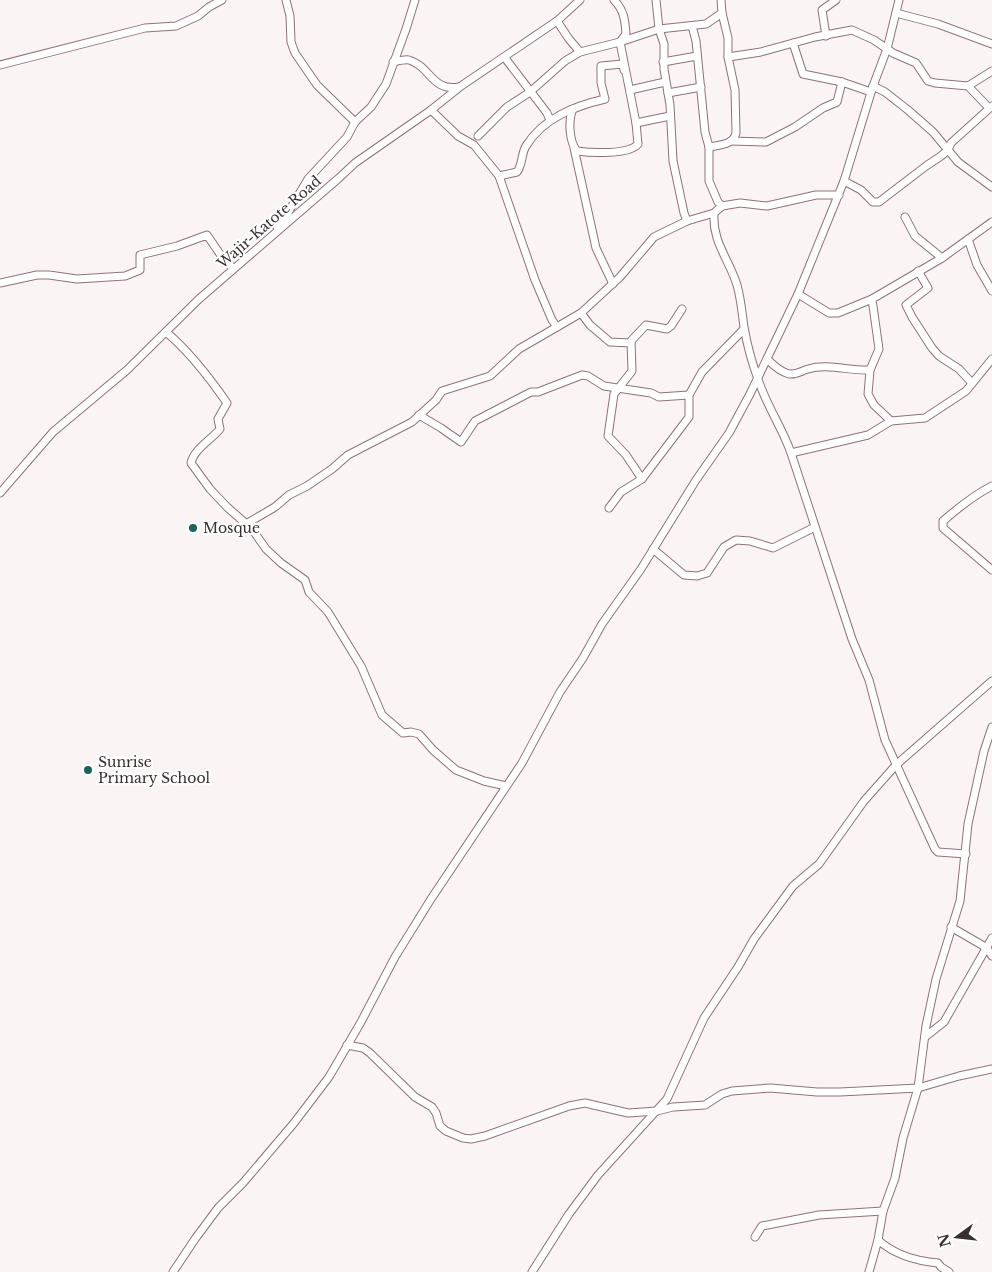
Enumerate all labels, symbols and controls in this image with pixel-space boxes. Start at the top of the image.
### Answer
street label: Wajir-Katote Road [212,171,325,273]
place label: Mosque [203,519,260,537]
marker: Mosque [187,522,199,534]
place label: Sunrise Primary School [98,753,211,787]
marker: Sunrise Primary School [82,764,94,776]
north arrow [932,1212,982,1262]
text: N [934,1232,955,1249]

